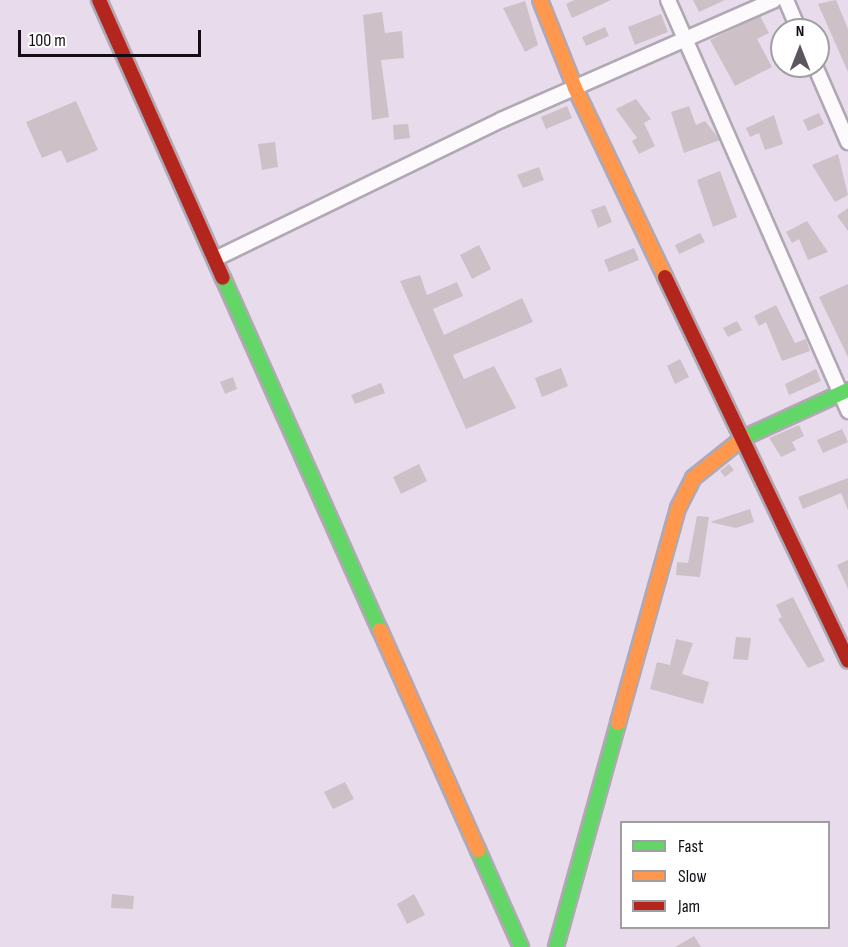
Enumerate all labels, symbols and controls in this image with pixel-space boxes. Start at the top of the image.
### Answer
scale bar [21,18,204,56]
north arrow [770,18,830,78]
text: N [796,22,804,41]
text: 100 m [29,30,66,51]
legend [620,821,830,929]
text: Fast [678,836,703,857]
text: Slow [678,866,707,887]
text: Jam [678,896,700,917]

